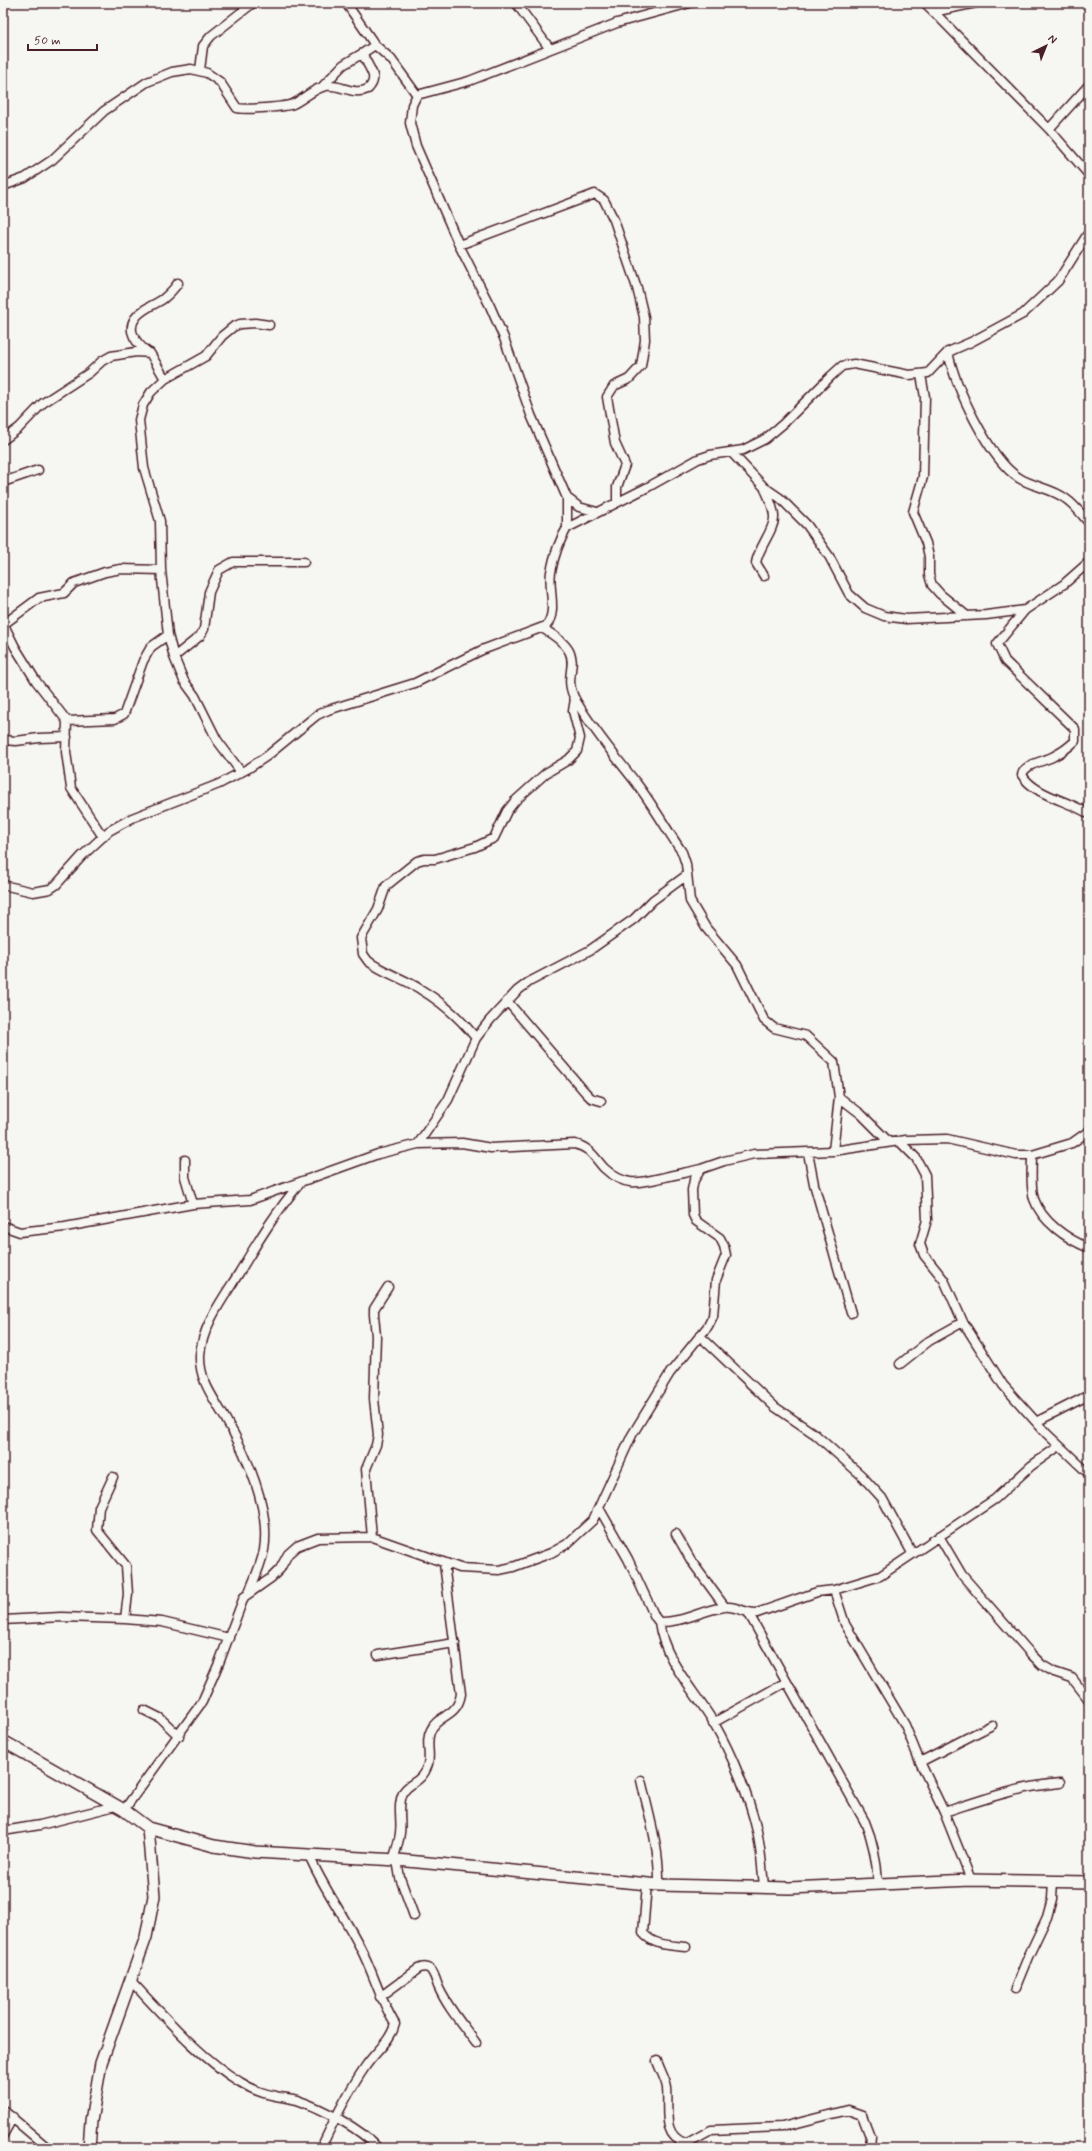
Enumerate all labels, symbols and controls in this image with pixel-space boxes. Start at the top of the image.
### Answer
scale bar [28,26,97,52]
north arrow [1026,26,1066,66]
text: N [1045,32,1060,47]
text: 50 m [34,33,61,49]

